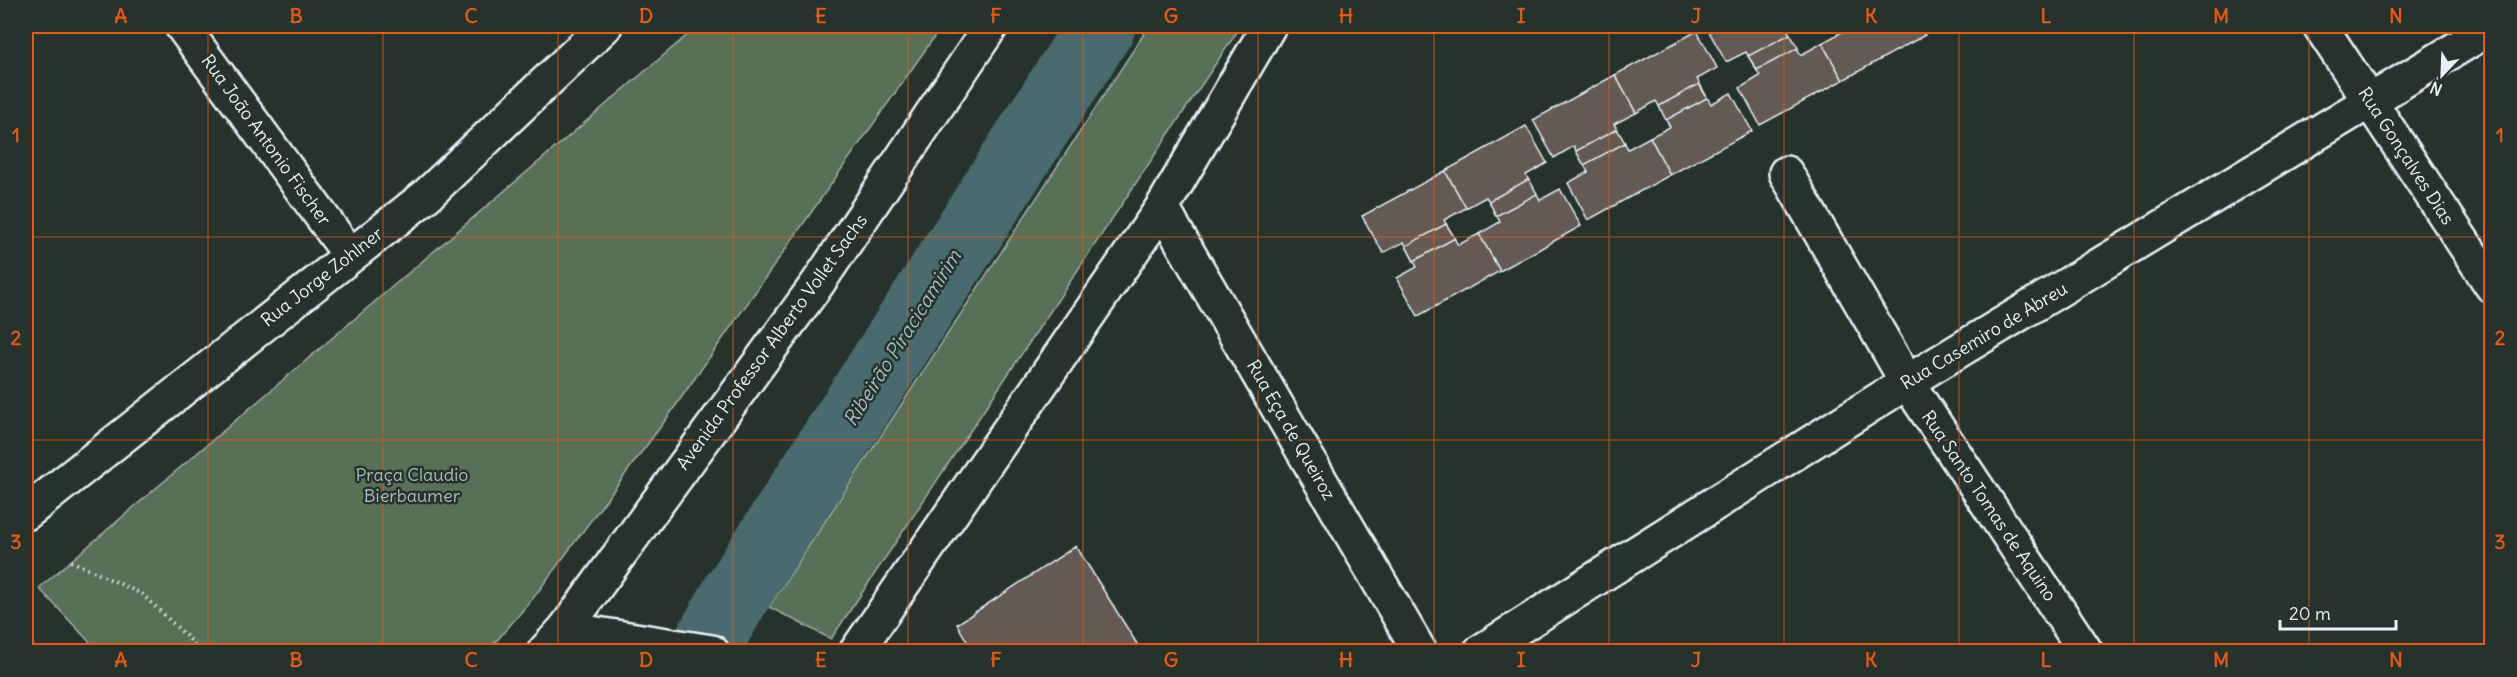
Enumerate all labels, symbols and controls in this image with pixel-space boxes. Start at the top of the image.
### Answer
text: A [115,3,128,28]
text: B [289,3,303,28]
text: C [464,3,478,28]
text: D [639,3,653,28]
text: E [815,3,827,28]
text: F [990,3,1002,28]
text: G [1164,3,1178,28]
text: H [1339,3,1353,28]
text: I [1517,3,1526,28]
text: J [1691,3,1702,28]
text: K [1865,3,1878,28]
text: L [2041,3,2052,28]
text: M [2213,3,2229,28]
text: N [2389,3,2403,28]
north arrow [2412,45,2472,105]
street label: Rua João Antonio Fischer [197,50,337,230]
text: N [2427,77,2445,100]
street label: Rua Gonçalves Dias [2353,83,2459,229]
text: 1 [12,122,20,147]
text: 1 [2496,122,2504,147]
street label: Avenida Professor Alberto Vollet Sachs [671,209,872,474]
street label: Rua Jorge Zohlner [256,221,388,331]
water label: Ribeirão Piracicamirim [837,245,966,430]
street label: Rua Casemiro de Abreu [1896,277,2071,395]
text: 2 [11,325,22,350]
text: 2 [2495,325,2506,350]
street label: Rua Eça de Queiroz [1242,356,1341,504]
street label: Rua Santo Tomas de Aquino [1917,406,2062,606]
park label: Praça Claudio Bierbaumer [356,463,468,507]
text: 3 [10,529,22,554]
text: 3 [2494,529,2506,554]
scale bar [2280,593,2396,631]
text: 20 m [2289,602,2331,625]
text: A [115,647,128,672]
text: B [289,647,303,672]
text: C [464,647,478,672]
text: D [639,647,653,672]
text: E [815,647,827,672]
text: F [990,647,1002,672]
text: G [1164,647,1178,672]
text: H [1339,647,1353,672]
text: I [1517,647,1526,672]
text: J [1691,647,1702,672]
text: K [1865,647,1878,672]
text: L [2041,647,2052,672]
text: M [2213,647,2229,672]
text: N [2389,647,2403,672]

